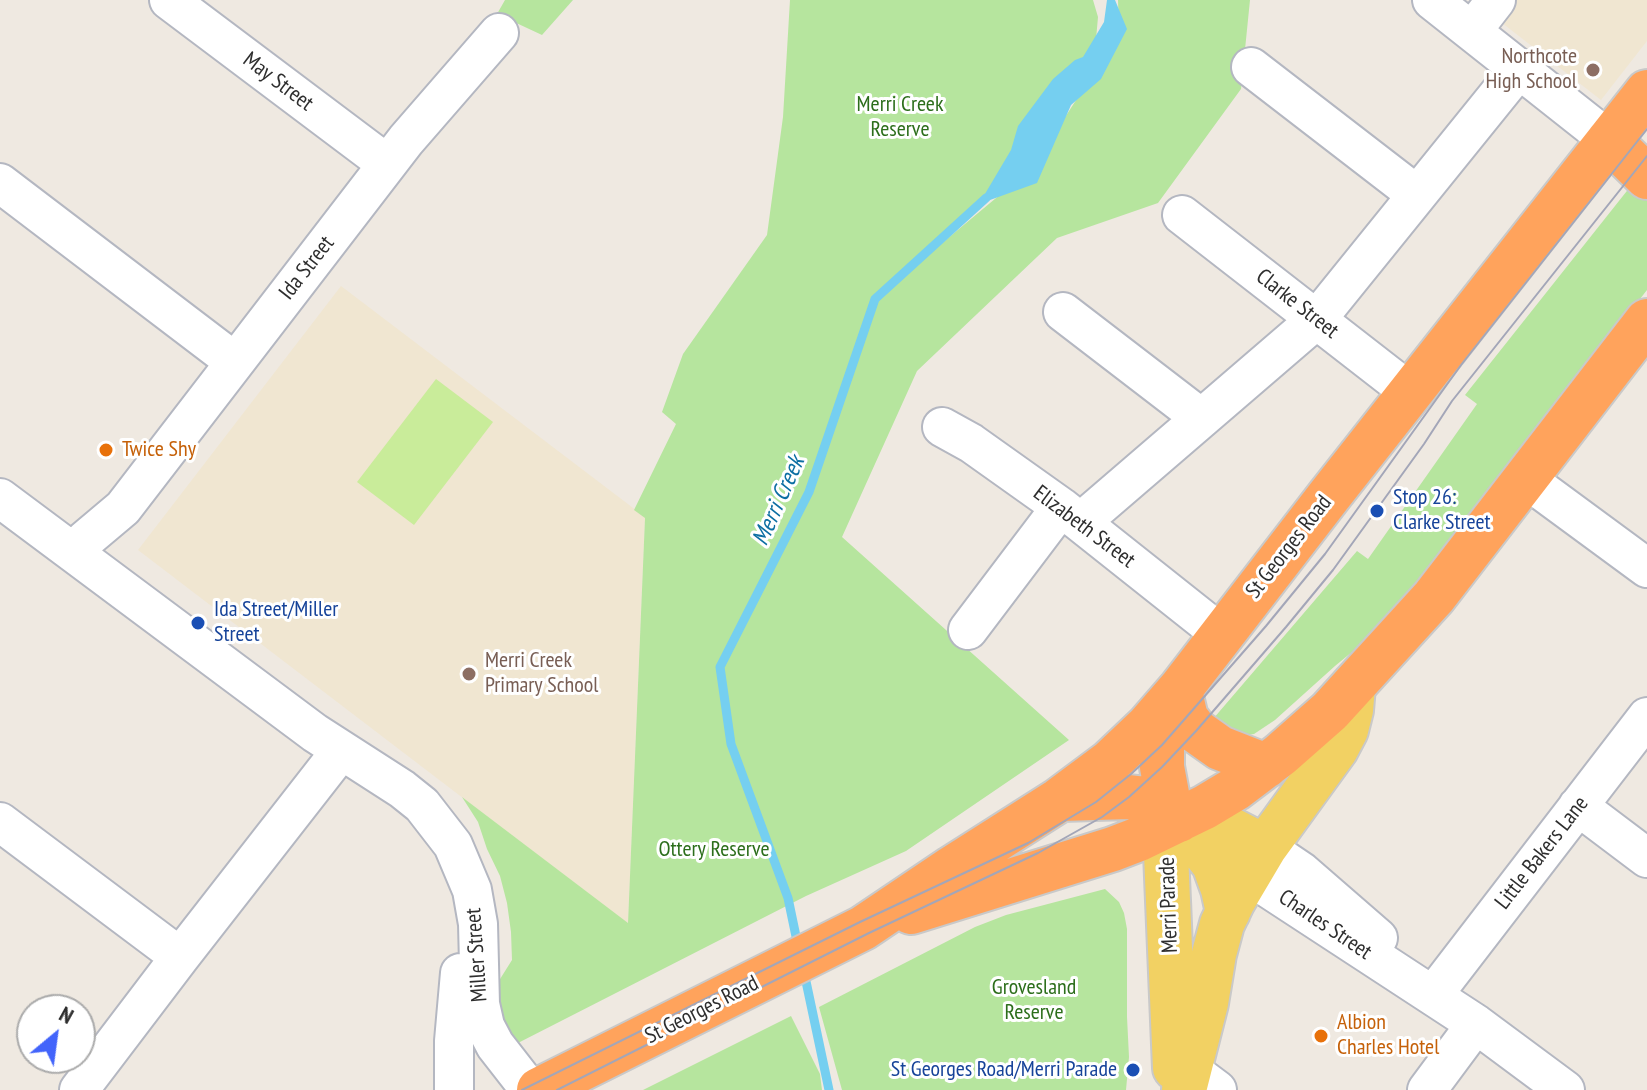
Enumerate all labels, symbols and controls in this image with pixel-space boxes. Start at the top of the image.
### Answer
place label: Northcote High School [1486,44,1577,96]
street label: May Street [238,47,318,117]
marker: Northcote High School [1584,61,1602,79]
park label: Merri Creek Reserve [857,92,943,144]
street label: Ida Street [274,231,340,305]
street label: Clarke Street [1250,264,1344,344]
place label: Twice Shy [122,437,196,463]
marker: Twice Shy [97,441,115,459]
water label: Merri Creek [747,452,811,550]
street label: Elizabeth Street [1028,480,1140,574]
place label: Stop 26: Clarke Street [1393,485,1491,536]
street label: St Georges Road [1241,490,1337,604]
marker: Stop 26: Clarke Street [1368,502,1386,520]
place label: Ida Street/Miller Street [214,597,338,648]
marker: Ida Street/Miller Street [189,614,207,632]
place label: Merri Creek Primary School [485,648,598,700]
marker: Merri Creek Primary School [460,665,478,683]
street label: Little Bakers Lane [1490,791,1594,915]
park label: Ottery Reserve [658,837,770,863]
street label: Merri Parade [1154,856,1184,954]
street label: Charles Street [1273,884,1377,966]
street label: Miller Street [461,907,493,1003]
street label: St Georges Road [641,970,763,1050]
park label: Grovesland Reserve [992,975,1076,1026]
north arrow [16,994,96,1074]
text: N [55,1000,79,1030]
place label: Albion Charles Hotel [1337,1010,1439,1062]
marker: Albion Charles Hotel [1312,1027,1330,1045]
place label: St Georges Road/Merri Parade [891,1057,1117,1083]
marker: St Georges Road/Merri Parade [1124,1061,1142,1079]

